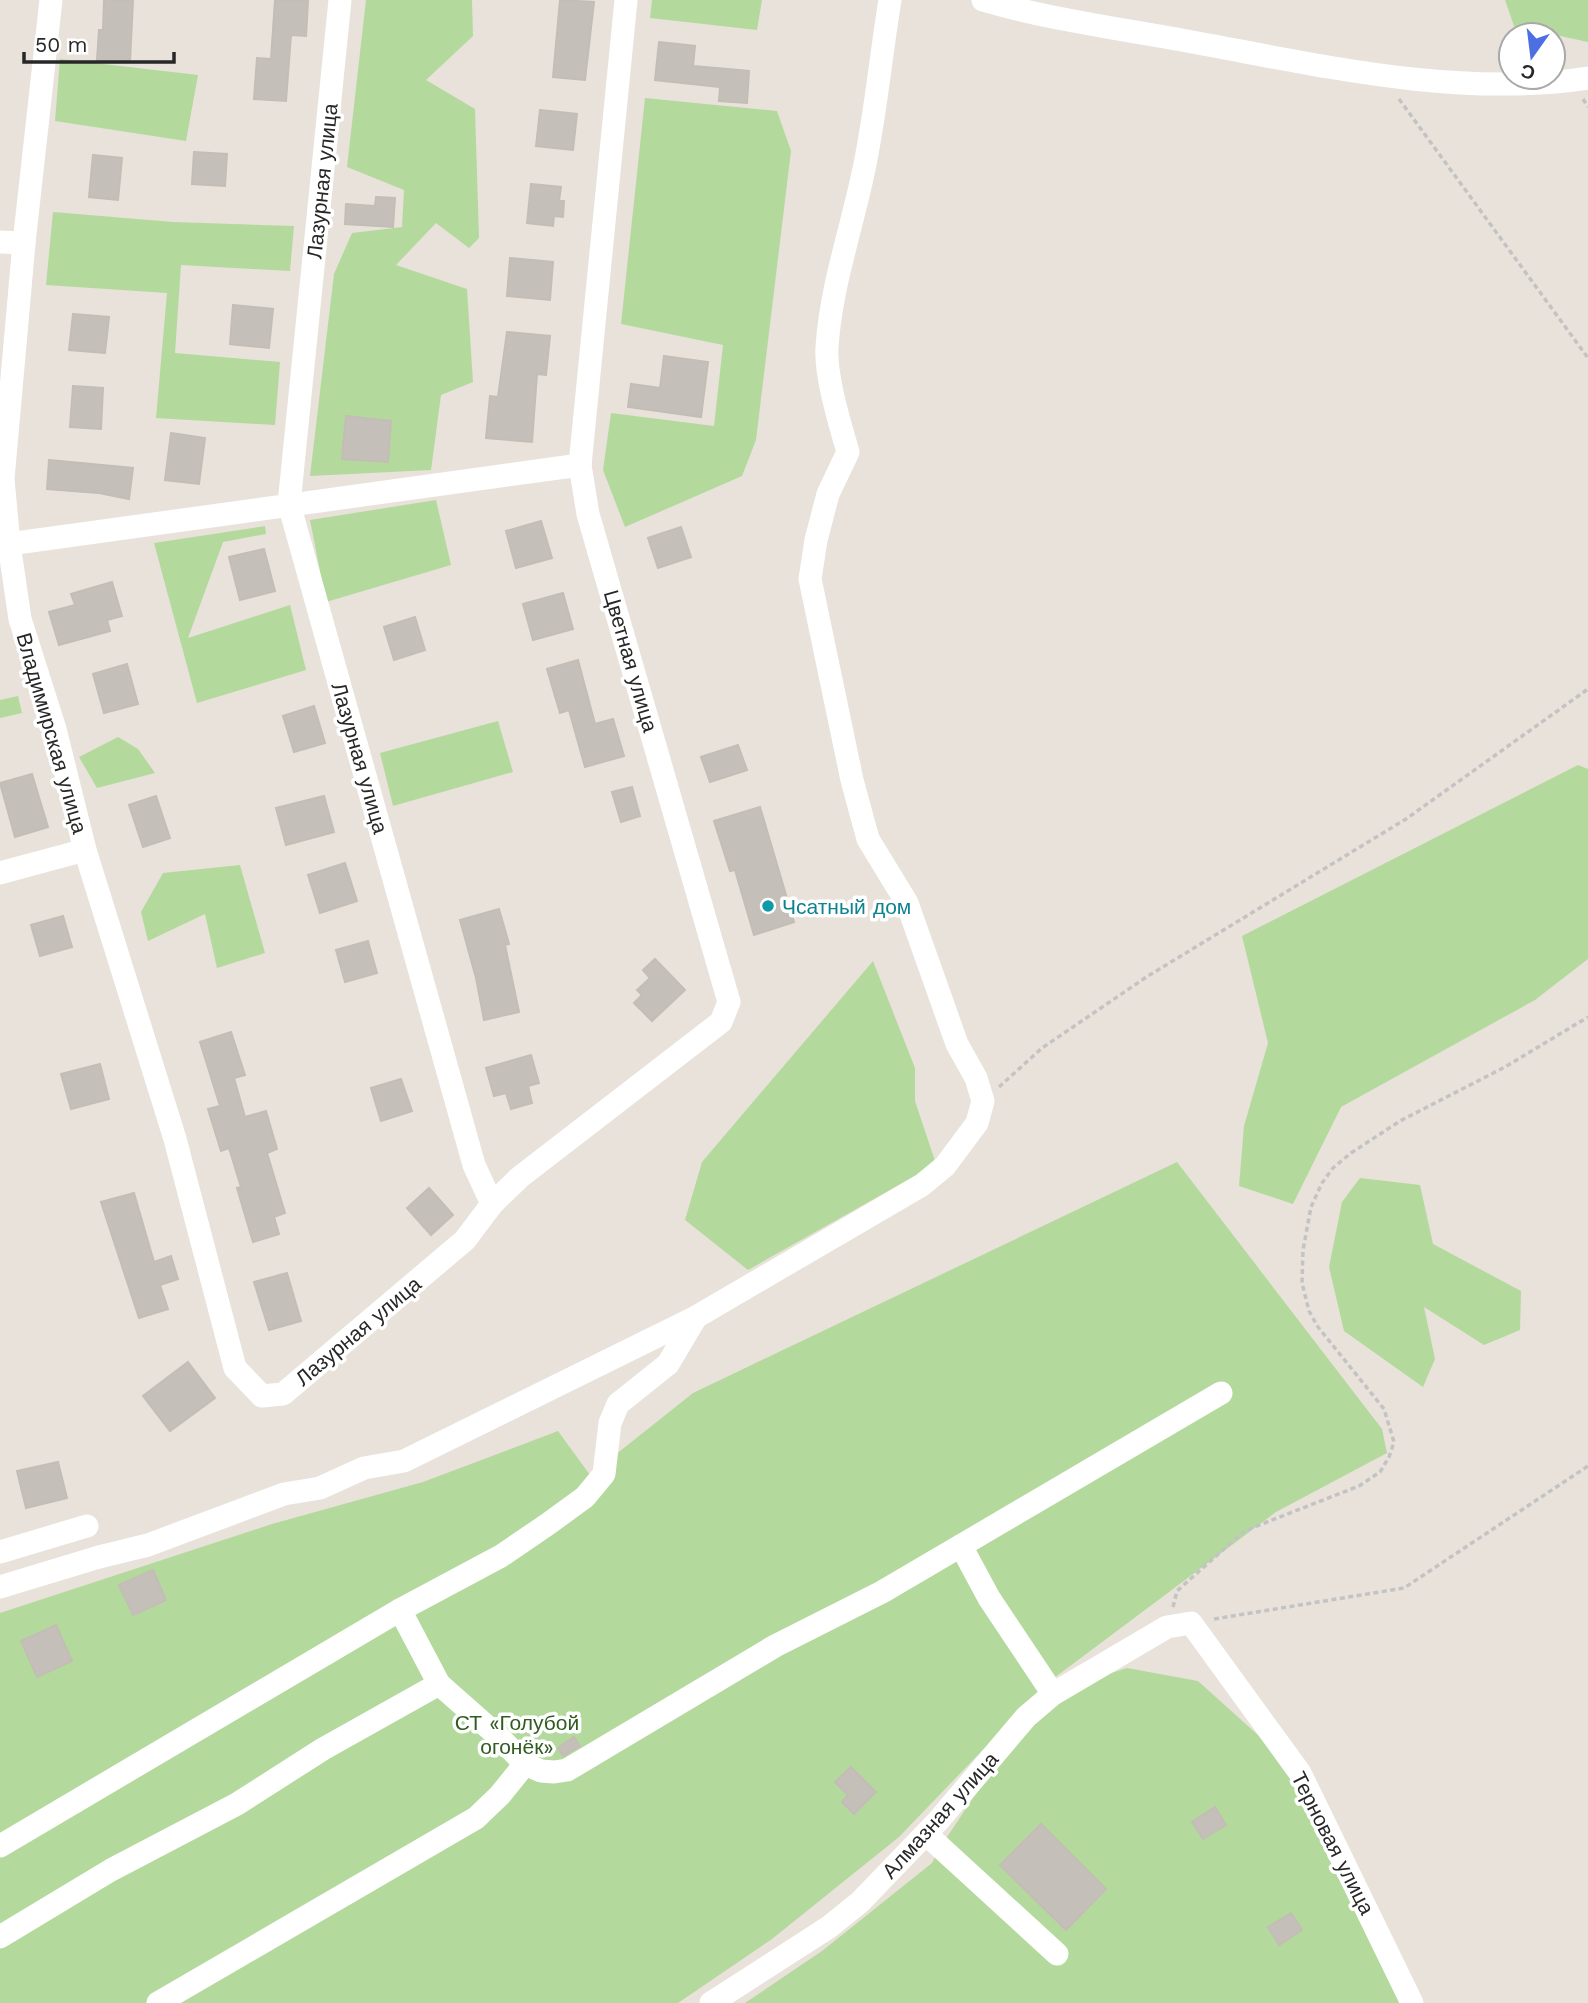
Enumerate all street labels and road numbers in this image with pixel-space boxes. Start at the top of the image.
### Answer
street label: Лазурная улица [301,102,343,260]
street label: Цветная улица [599,587,663,735]
street label: Владимирская улица [11,630,93,837]
street label: Лазурная улица [326,680,394,837]
street label: Лазурная улица [290,1271,426,1391]
street label: Алмазная улица [877,1746,1003,1883]
street label: Терновая улица [1286,1767,1380,1919]

